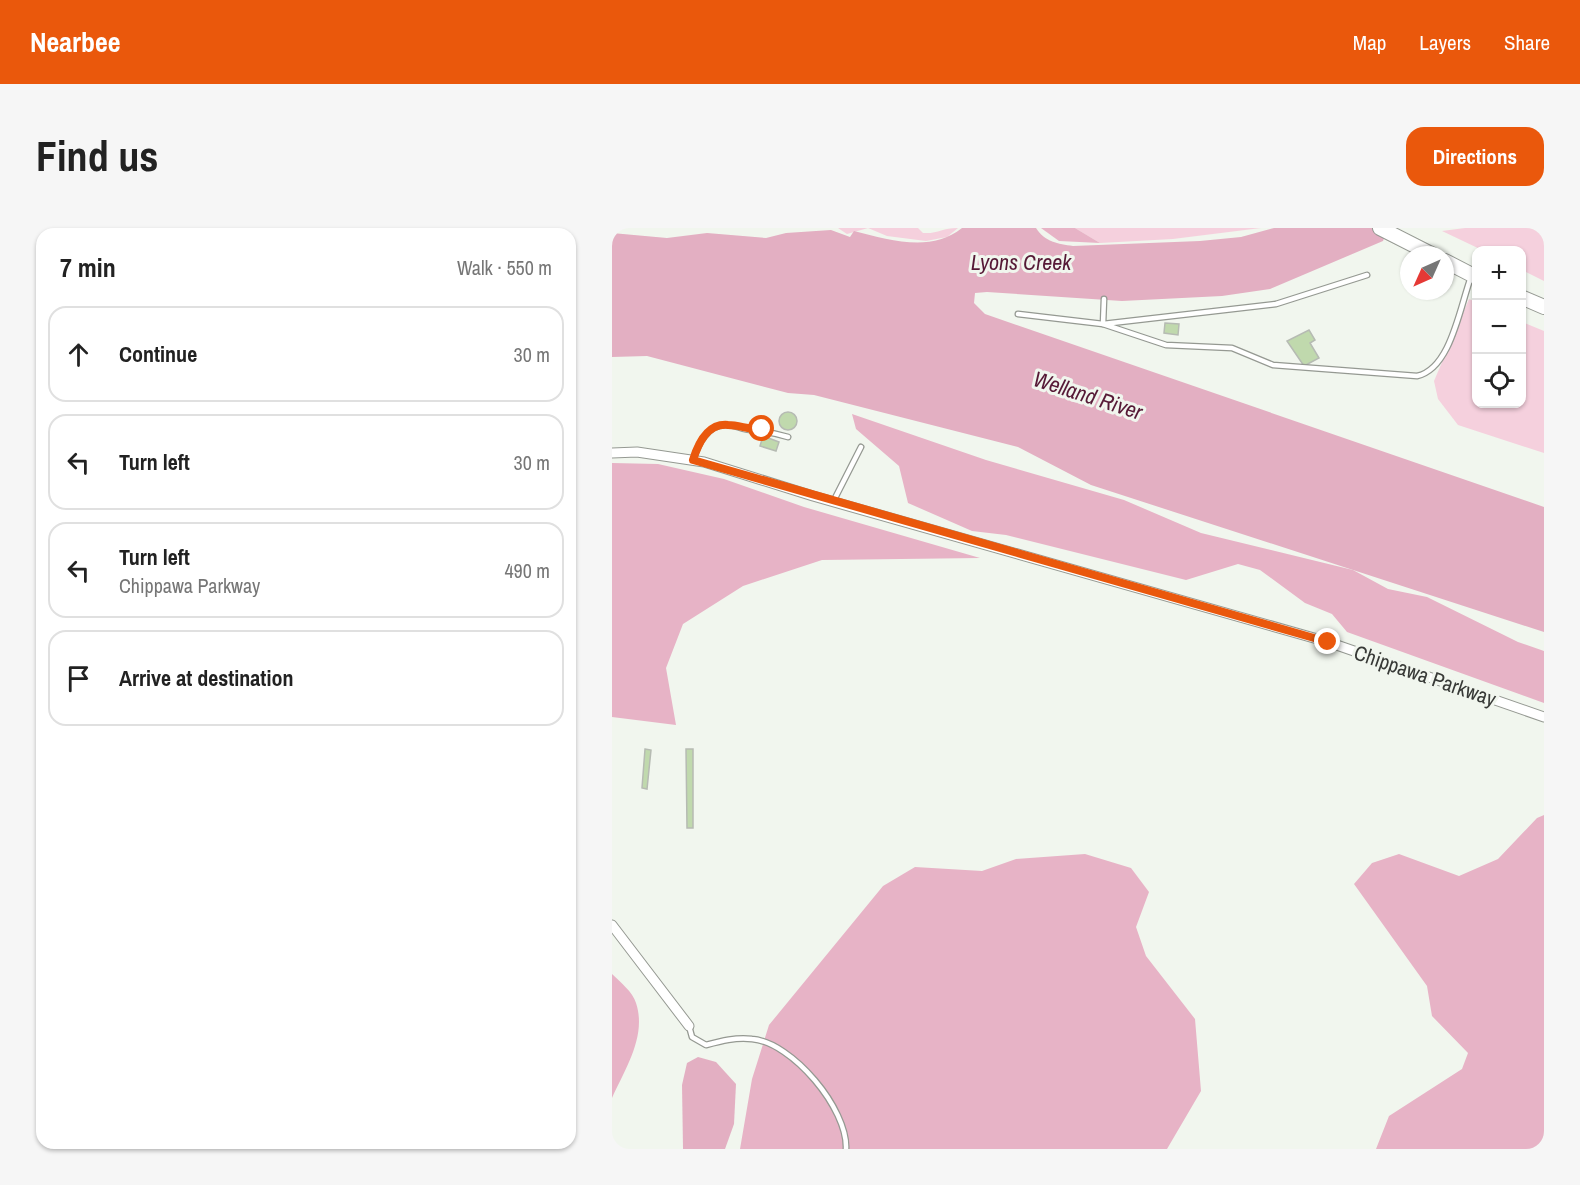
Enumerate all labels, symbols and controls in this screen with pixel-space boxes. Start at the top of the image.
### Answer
text: Nearbee [30,23,121,61]
text: Map [1353,28,1386,57]
text: Layers [1419,28,1471,57]
text: Share [1504,28,1550,57]
button: Directions [1406,127,1544,186]
text: Find us [36,128,158,184]
north arrow [1400,246,1454,300]
map controls [1472,246,1526,408]
button: + [1472,246,1526,300]
water label: Lyons Creek [971,247,1072,277]
text: 7 min [60,250,116,285]
text: Walk · 550 m [457,254,552,281]
button: − [1472,300,1526,354]
icon: ahead [62,338,95,371]
text: Continue [119,339,197,369]
text: 30 m [514,341,550,368]
button: locate [1472,354,1526,408]
water label: Welland River [1030,363,1147,427]
route start [748,415,774,441]
icon: left [62,446,95,479]
text: Turn left [119,447,190,477]
text: 30 m [514,449,550,476]
text: Turn left [119,542,190,572]
icon: left [62,554,95,587]
text: 490 m [504,557,550,584]
text: Chippawa Parkway [119,572,260,599]
route end [1314,628,1340,654]
street label: Chippawa Parkway [1350,638,1500,714]
icon: arrive [62,662,95,695]
text: Arrive at destination [119,663,293,693]

